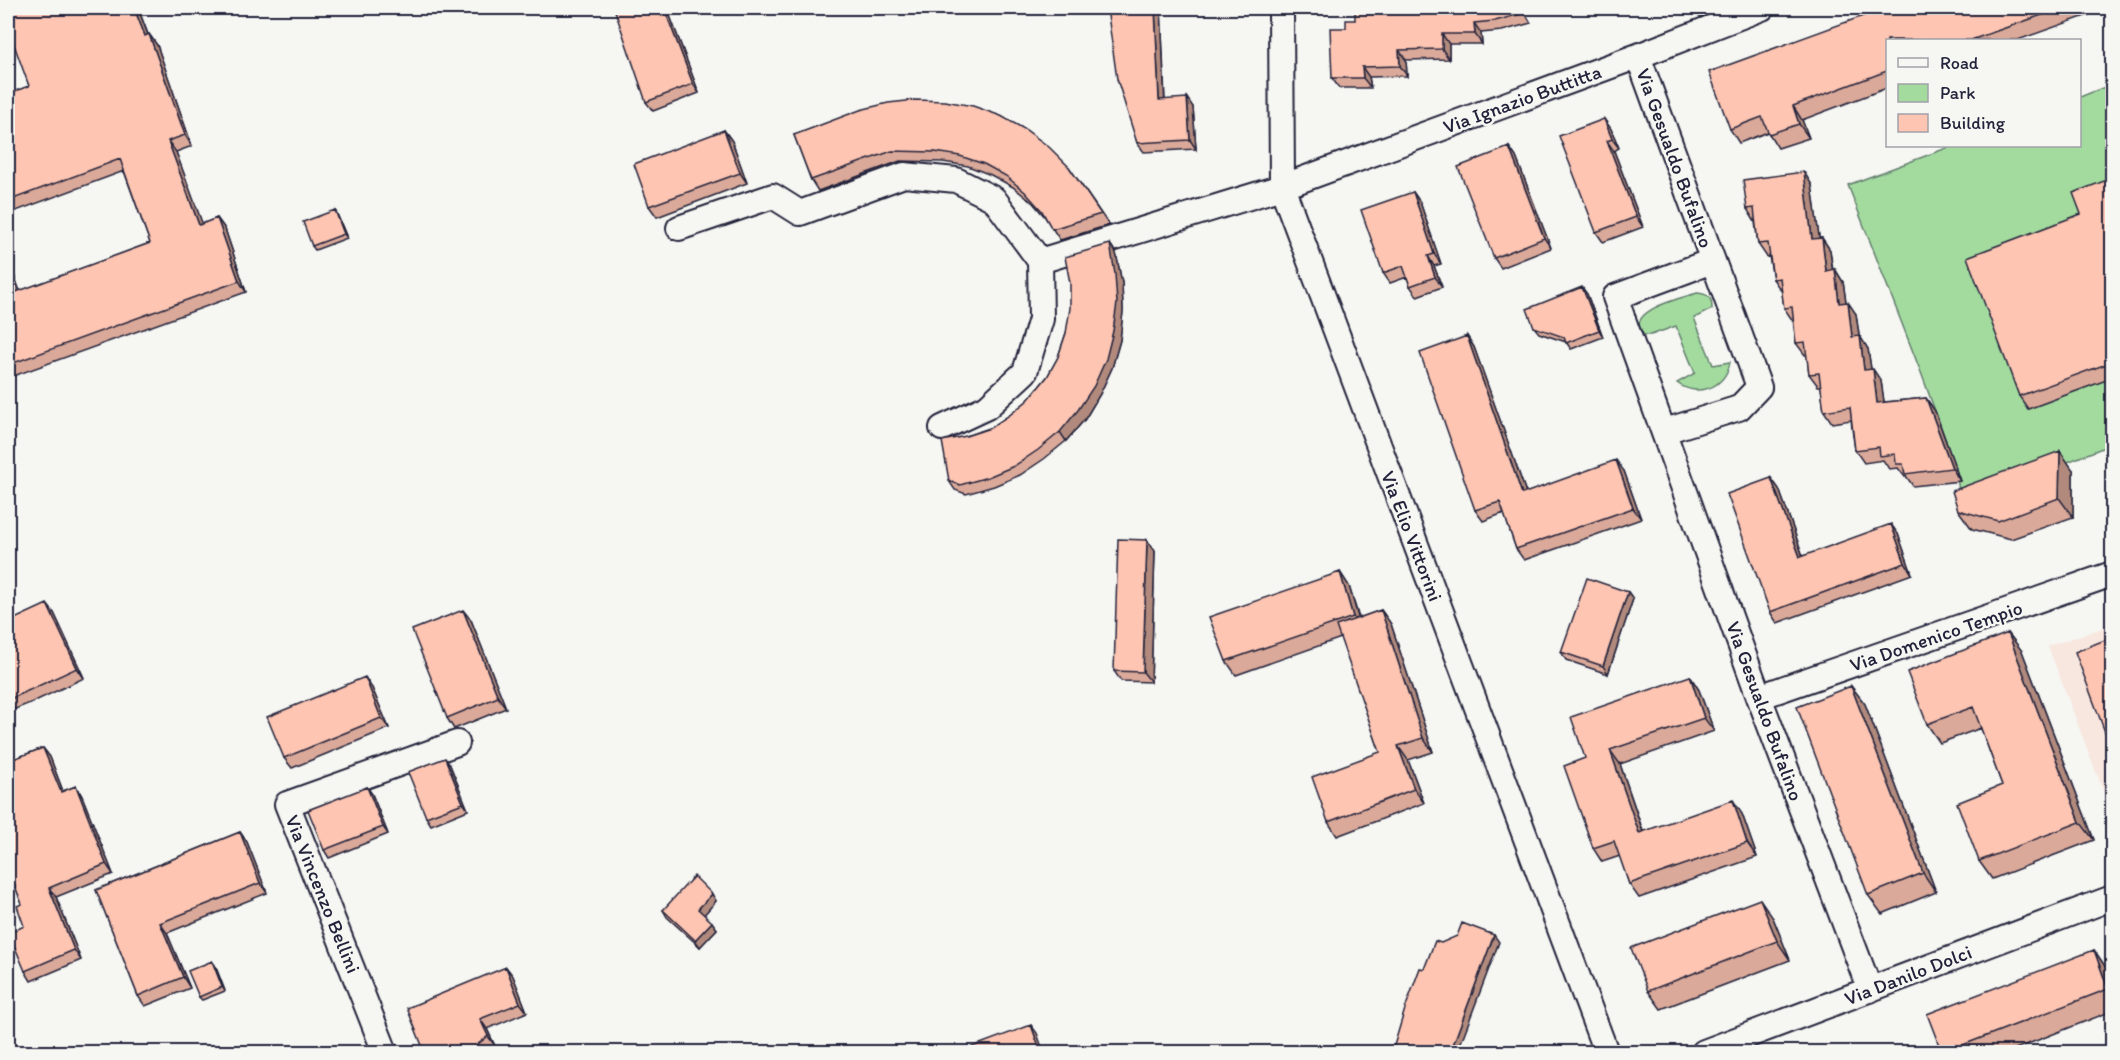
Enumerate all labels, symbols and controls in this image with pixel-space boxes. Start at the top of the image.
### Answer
legend [1886,39,2081,147]
text: Road [1940,52,1979,74]
street label: Via Ignazio Buttitta [1440,59,1604,139]
street label: Via Gesualdo Bufalino [1631,65,1719,251]
text: Park [1940,82,1975,104]
text: Building [1940,112,2006,134]
street label: Via Elio Vittorini [1376,467,1448,605]
street label: Via Domenico Tempio [1847,595,2025,677]
street label: Via Gesualdo Bufalino [1721,618,1809,804]
street label: Via Vincenzo Bellini [280,811,366,977]
street label: Via Danilo Dolci [1841,940,1975,1010]

